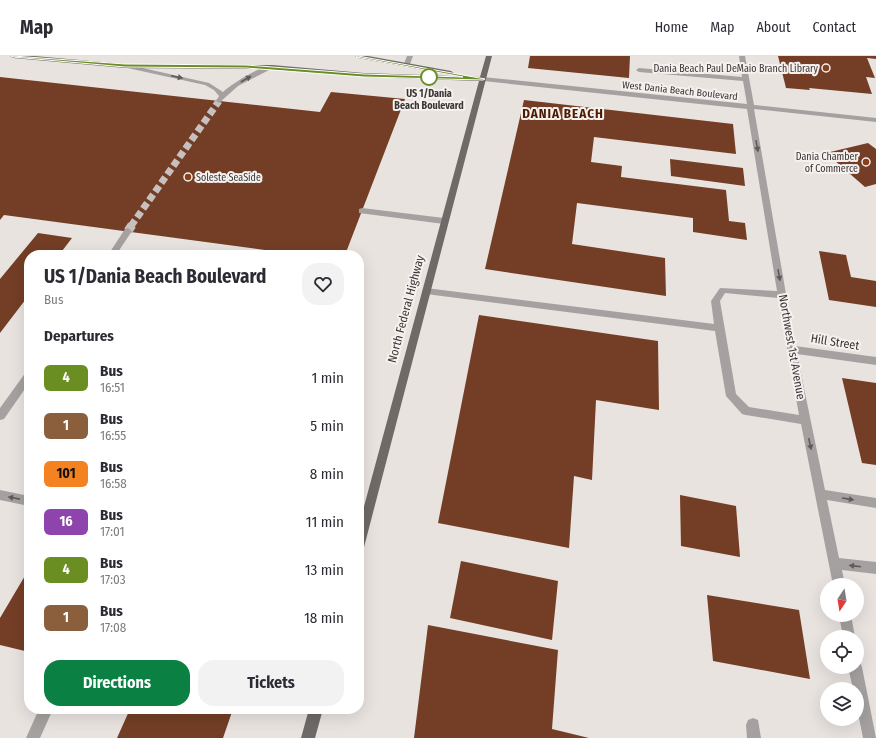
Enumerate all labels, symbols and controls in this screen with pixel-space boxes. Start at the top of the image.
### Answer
text: Map [20,16,53,39]
text: Home [655,19,688,36]
text: Map [710,19,734,36]
text: About [756,19,791,36]
text: Contact [813,19,856,36]
place label: Dania Beach Paul DeMaio Branch Library [653,63,819,75]
marker: Dania Beach Paul DeMaio Branch Library [821,63,831,73]
marker: US 1/Dania Beach Boulevard [420,68,438,86]
one-way arrow [171,74,183,80]
one-way arrow [240,75,252,82]
street label: West Dania Beach Boulevard [621,79,738,103]
place label: US 1/Dania Beach Boulevard [394,88,464,112]
district label: DANIA BEACH [522,106,604,121]
one-way arrow [754,140,760,152]
place label: Dania Chamber of Commerce [796,151,858,175]
marker: Dania Chamber of Commerce [861,157,871,167]
marker: Soleste SeaSide [183,172,193,182]
place label: Soleste SeaSide [196,172,261,184]
street label: North Federal Highway [385,253,427,364]
button: heart [302,263,344,305]
text: US 1/Dania Beach Boulevard [44,265,266,288]
one-way arrow [776,269,782,281]
text: Bus [44,292,63,307]
street label: Northwest 1st Avenue [776,293,808,401]
text: Departures [44,327,114,345]
street label: Hill Street [810,331,860,353]
text: Bus [100,362,123,380]
text: 4 [62,369,70,386]
text: 1 min [311,369,344,387]
text: 16:51 [100,380,125,395]
text: Bus [100,410,123,428]
text: 1 [63,417,69,434]
text: 5 min [310,417,344,435]
text: 16:55 [100,428,126,443]
one-way arrow [808,438,814,450]
text: Bus [100,458,123,476]
text: 101 [56,465,76,482]
text: 8 min [310,465,344,483]
text: 16:58 [100,476,127,491]
one-way arrow [8,494,21,500]
one-way arrow [842,496,854,502]
text: Bus [100,506,123,524]
text: 16 [59,513,73,530]
text: 11 min [306,513,344,531]
text: 17:01 [100,524,125,539]
text: Bus [100,554,123,572]
text: 4 [62,561,70,578]
text: 13 min [305,561,344,579]
one-way arrow [849,562,861,569]
text: 17:03 [100,572,126,587]
north arrow [820,578,864,622]
map controls [820,578,864,726]
text: Bus [100,602,123,620]
text: 1 [63,609,69,626]
text: 18 min [304,609,344,627]
text: 17:08 [100,620,126,635]
button: locate [820,630,864,674]
button: Directions [44,660,190,706]
button: Tickets [198,660,344,706]
button: layers [820,682,864,726]

